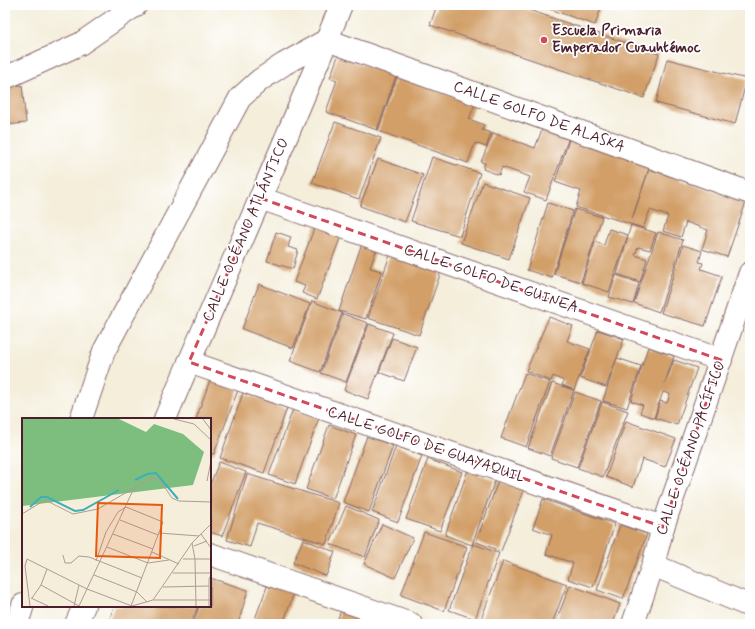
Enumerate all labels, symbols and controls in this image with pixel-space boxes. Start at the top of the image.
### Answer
place label: Escuela Primaria Emperador Cuauhtémoc [552,21,701,58]
marker: Escuela Primaria Emperador Cuauhtémoc [539,35,549,45]
street label: CALLE GOLFO DE ALASKA [451,77,627,157]
street label: CALLE OCÉANO ATLÁNTICO [197,135,294,325]
street label: CALLE GOLFO DE GUINEA [401,240,581,318]
street label: CALLE OCÉANO PACÍFICO [651,358,730,538]
street label: CALLE GOLFO DE GUAYAQUIL [325,402,527,488]
inset map [22,418,211,607]

